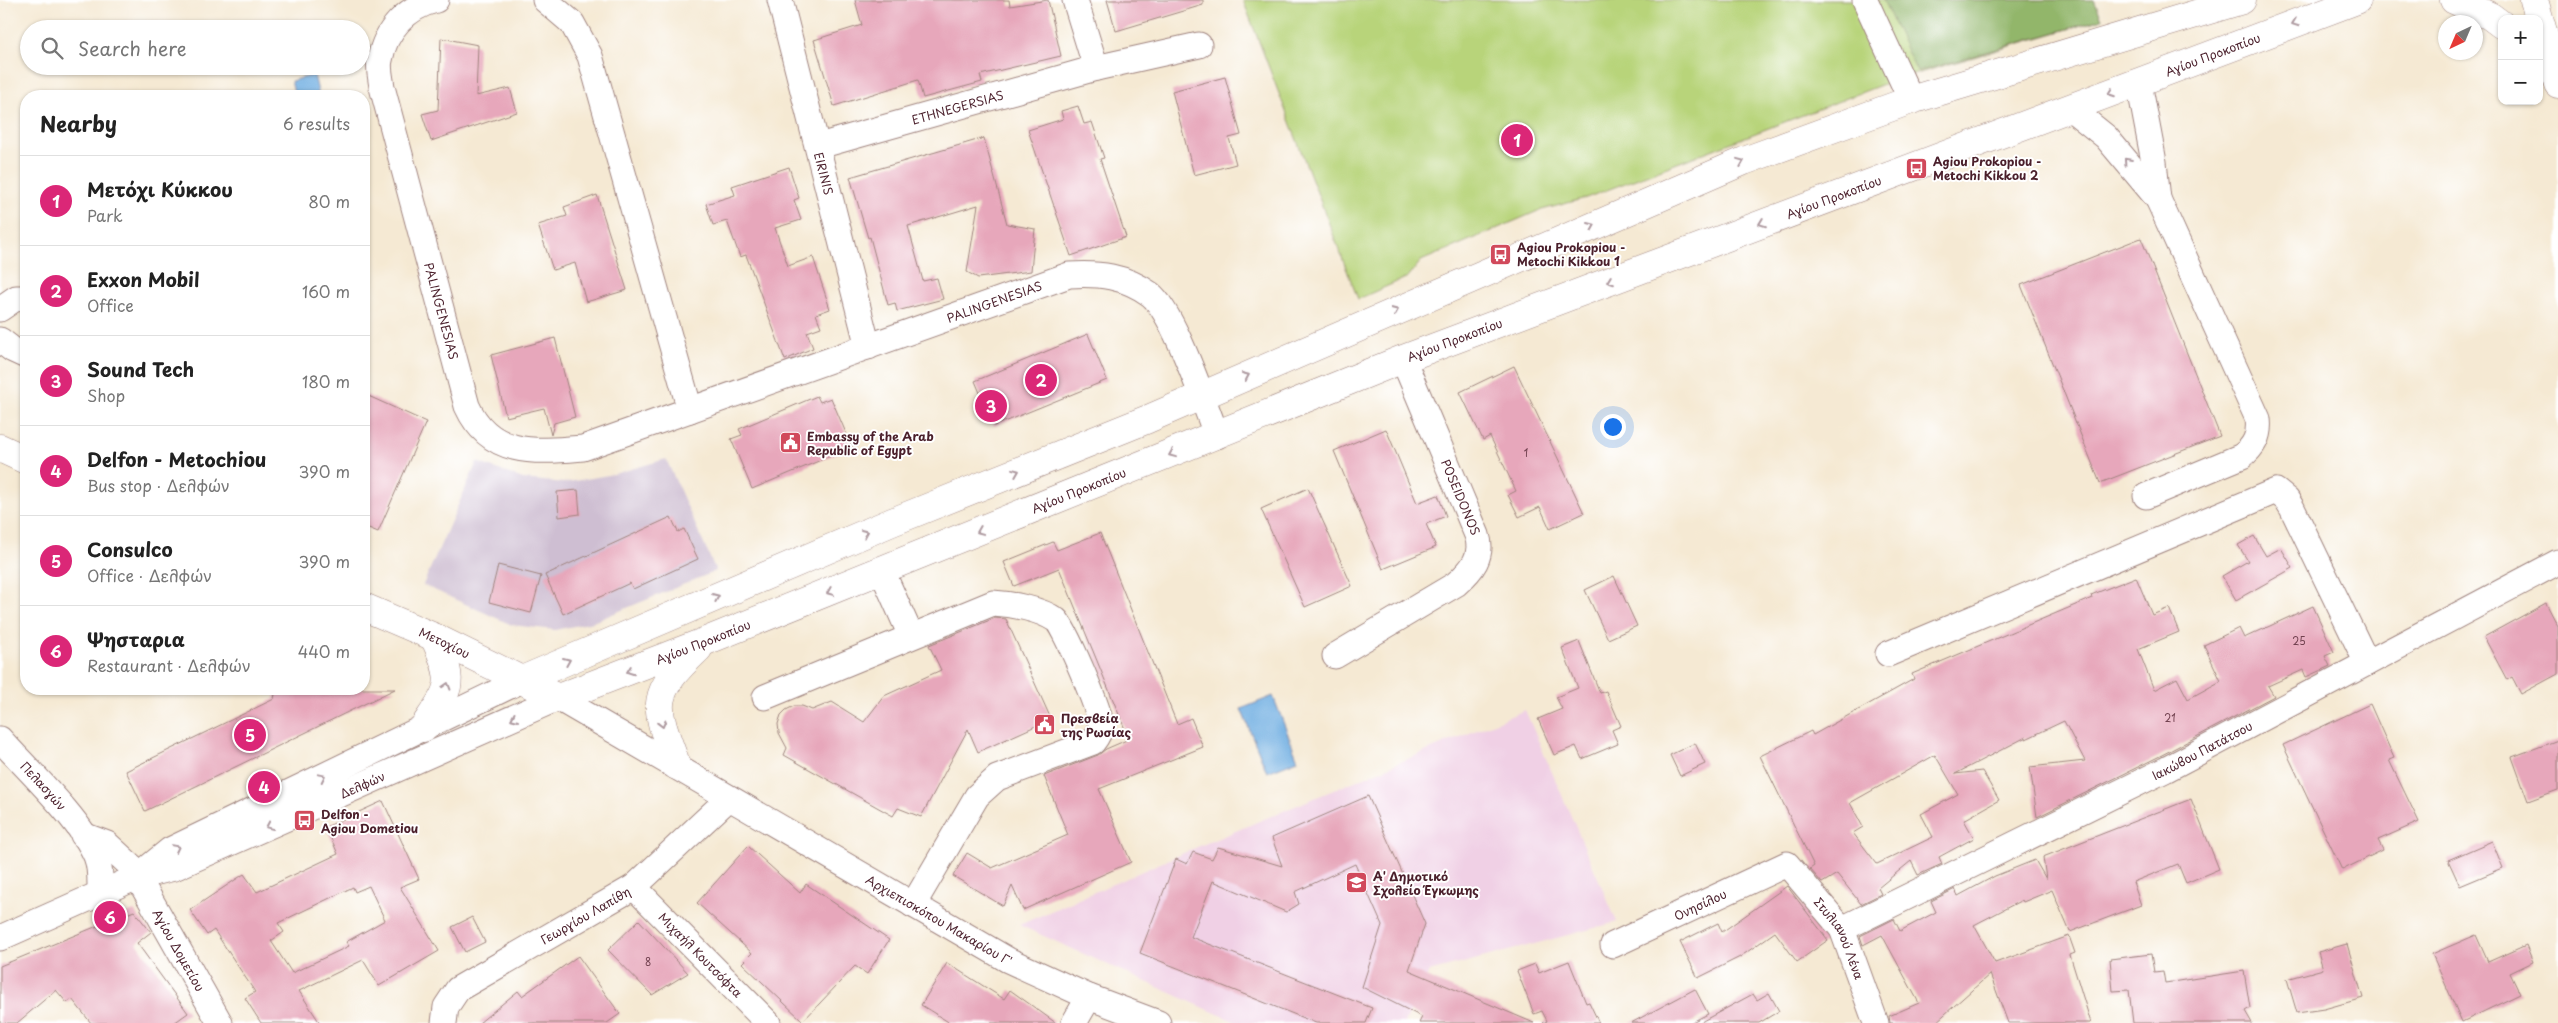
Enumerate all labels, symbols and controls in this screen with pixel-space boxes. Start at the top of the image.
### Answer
north arrow [2438,15,2483,60]
map controls [2498,15,2543,105]
button: + [2498,15,2543,60]
one-way arrow [2292,18,2300,28]
search box [20,20,370,75]
street label: Αγίου Προκοπίου [2163,28,2263,80]
icon: search [38,34,66,62]
text: Search here [78,34,187,62]
button: − [2498,60,2543,105]
street label: ETHNEGERSIAS [910,85,1006,128]
one-way arrow [2107,87,2115,97]
text: Nearby [40,107,117,139]
text: 6 results [283,111,350,135]
pin: 1 [1501,121,1533,159]
street label: EIRINIS [810,150,838,197]
place label: Agiou Prokopiou - Metochi Kikkou 2 [1933,152,2042,184]
bus stop icon: Agiou Prokopiou - Metochi Kikkou 2 [1905,156,1929,180]
one-way arrow [1737,158,1745,168]
one-way arrow [2124,158,2133,167]
street label: Αγίου Προκοπίου [1783,171,1884,223]
text: Μετόχι Κύκκου [87,175,233,203]
text: 1 [52,189,60,213]
text: 80 m [308,189,350,213]
text: Park [87,203,123,227]
one-way arrow [1758,217,1766,227]
one-way arrow [1587,222,1596,233]
place label: Agiou Prokopiou - Metochi Kikkou 1 [1517,238,1626,270]
bus stop icon: Agiou Prokopiou - Metochi Kikkou 1 [1489,242,1513,266]
street label: PALINGENESIAS [420,260,463,362]
text: Exxon Mobil [87,265,199,293]
one-way arrow [1606,275,1614,285]
street label: PALINGENESIAS [944,276,1044,327]
text: 2 [50,279,62,303]
text: 160 m [302,279,350,303]
text: Office [87,293,134,317]
one-way arrow [1390,306,1399,317]
street label: Αγίου Προκοπίου [1404,313,1505,366]
text: Sound Tech [87,355,194,383]
pin: 2 [1025,361,1057,399]
text: 3 [51,369,61,393]
text: 180 m [302,369,350,393]
one-way arrow [1241,372,1250,383]
text: Shop [87,383,125,407]
pin: 3 [975,387,1007,425]
your location [1600,414,1626,440]
place label: Embassy of the Arab Republic of Egypt [807,427,934,459]
public building icon: Embassy of the Arab Republic of Egypt [779,431,803,455]
text: Delfon - Metochiou [87,445,266,473]
house number: 1 [1524,445,1528,460]
one-way arrow [1168,448,1177,458]
street label: POSEIDONOS [1437,456,1485,538]
text: 4 [51,459,61,483]
text: 390 m [299,459,350,483]
street label: Αγίου Προκοπίου [1029,463,1129,517]
one-way arrow [1011,468,1020,478]
text: Bus stop · Δελφών [87,473,230,497]
one-way arrow [976,525,985,535]
one-way arrow [860,529,869,539]
text: Consulco [87,535,173,563]
text: 5 [51,549,61,573]
text: 390 m [299,549,350,573]
text: Office · Δελφών [87,563,212,587]
one-way arrow [826,586,835,596]
one-way arrow [711,593,720,604]
street label: Αγίου Προκοπίου [653,615,753,669]
street label: Μετοχίου [416,623,473,662]
text: Ψησταρια [87,625,185,653]
house number: 25 [2292,633,2306,648]
text: 6 [50,639,62,663]
text: 440 m [298,639,350,663]
text: Restaurant · Δελφών [87,653,251,677]
one-way arrow [562,657,571,668]
one-way arrow [626,665,634,675]
one-way arrow [441,682,451,691]
place label: Πρεσβεία της Ρωσίας [1061,709,1131,741]
house number: 21 [2164,710,2176,725]
one-way arrow [510,711,519,722]
public building icon: Πρεσβεία της Ρωσίας [1033,713,1057,737]
pin: 5 [234,716,266,754]
street label: Ιακώβου Πατάτσου [2149,716,2256,784]
one-way arrow [656,720,667,729]
street label: Πελασγών [17,757,71,814]
street label: Δελφών [337,767,388,802]
pin: 4 [248,768,280,806]
one-way arrow [317,773,326,783]
place label: Delfon - Agiou Dometiou [321,805,418,837]
bus stop icon: Delfon - Agiou Dometiou [293,809,317,833]
one-way arrow [265,820,274,831]
one-way arrow [171,844,180,854]
place label: Α' Δημοτικό Σχολείο Έγκωμης [1373,867,1479,899]
street label: Αρχιεπισκόπου Μακαρίου Γ' [862,870,1015,970]
school or university icon: Α' Δημοτικό Σχολείο Έγκωμης [1345,871,1369,895]
street label: Γεωργίου Λαπίθη [537,882,634,948]
street label: Ονησίλου [1671,884,1729,925]
street label: Στυλιανού Λένα [1810,893,1869,982]
pin: 6 [94,898,126,936]
street label: Αγίου Δομετίου [149,906,209,995]
street label: Μιχαήλ Κουτσόφτα [655,908,747,1001]
house number: 8 [645,954,651,969]

